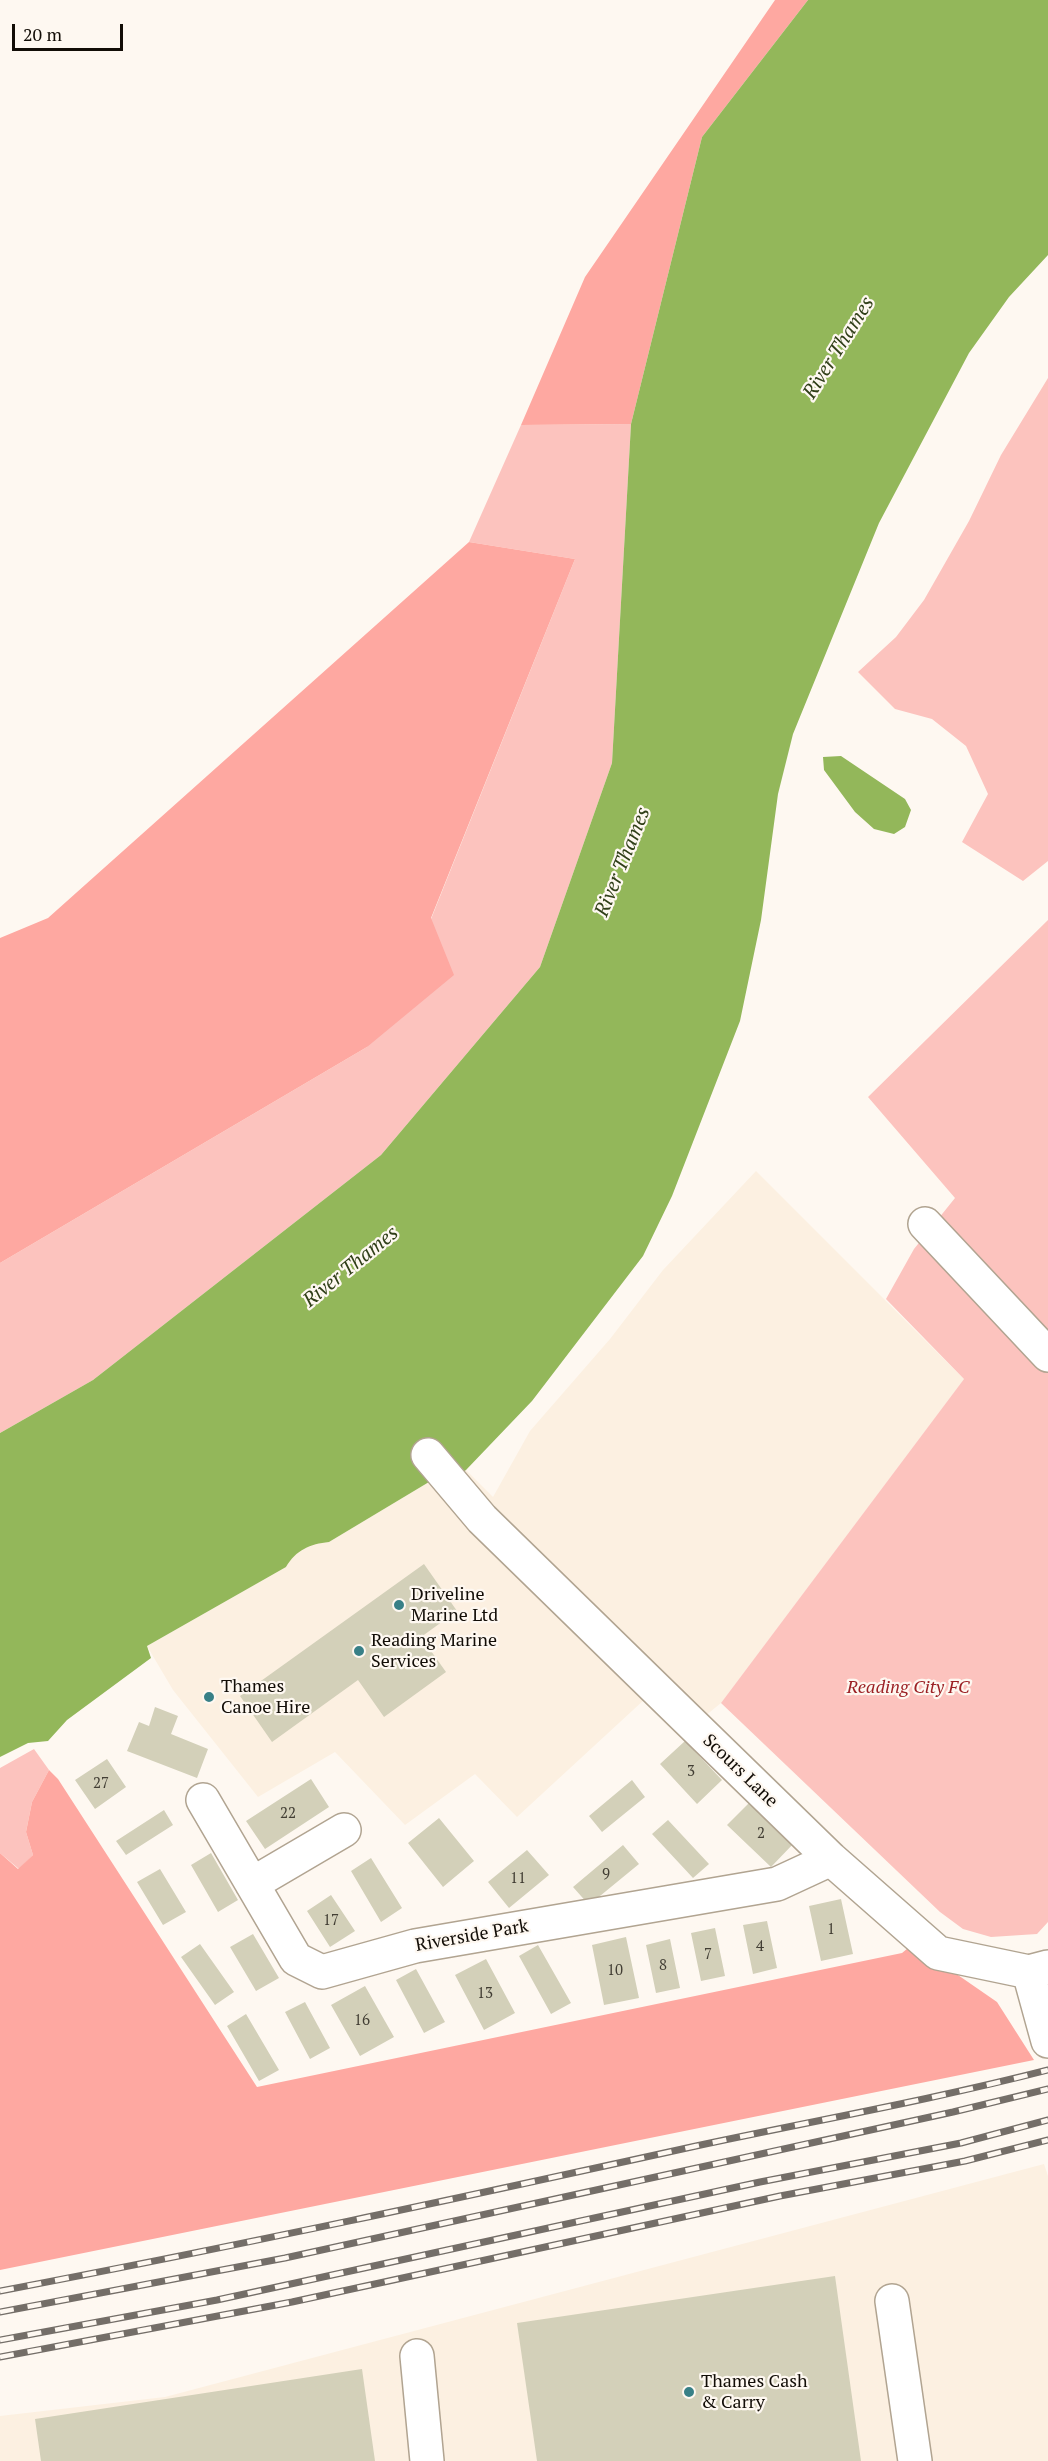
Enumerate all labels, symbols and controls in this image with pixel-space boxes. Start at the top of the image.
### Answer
scale bar [15,12,126,50]
text: 20 m [23,22,62,46]
water label: River Thames [798,293,880,403]
water label: River Thames [590,804,656,920]
water label: River Thames [299,1221,403,1313]
place label: Driveline Marine Ltd [411,1584,498,1626]
marker: Driveline Marine Ltd [392,1598,406,1612]
place label: Reading Marine Services [371,1630,497,1672]
marker: Reading Marine Services [352,1644,366,1658]
place label: Thames Canoe Hire [221,1676,310,1718]
park label: Reading City FC [847,1677,969,1699]
marker: Thames Canoe Hire [202,1690,216,1704]
street label: Scours Lane [698,1730,782,1812]
house number: 3 [687,1763,695,1781]
house number: 27 [93,1775,109,1793]
house number: 22 [280,1805,296,1823]
house number: 2 [757,1825,765,1843]
house number: 9 [602,1866,610,1884]
house number: 11 [510,1870,526,1888]
house number: 17 [323,1912,339,1930]
street label: Riverside Park [414,1915,530,1957]
house number: 1 [827,1921,835,1939]
house number: 4 [756,1938,764,1956]
house number: 7 [704,1946,712,1964]
house number: 8 [659,1957,667,1975]
house number: 10 [607,1962,623,1980]
house number: 13 [477,1985,493,2003]
house number: 16 [354,2012,370,2030]
place label: Thames Cash & Carry [701,2371,808,2414]
marker: Thames Cash & Carry [682,2385,696,2399]

